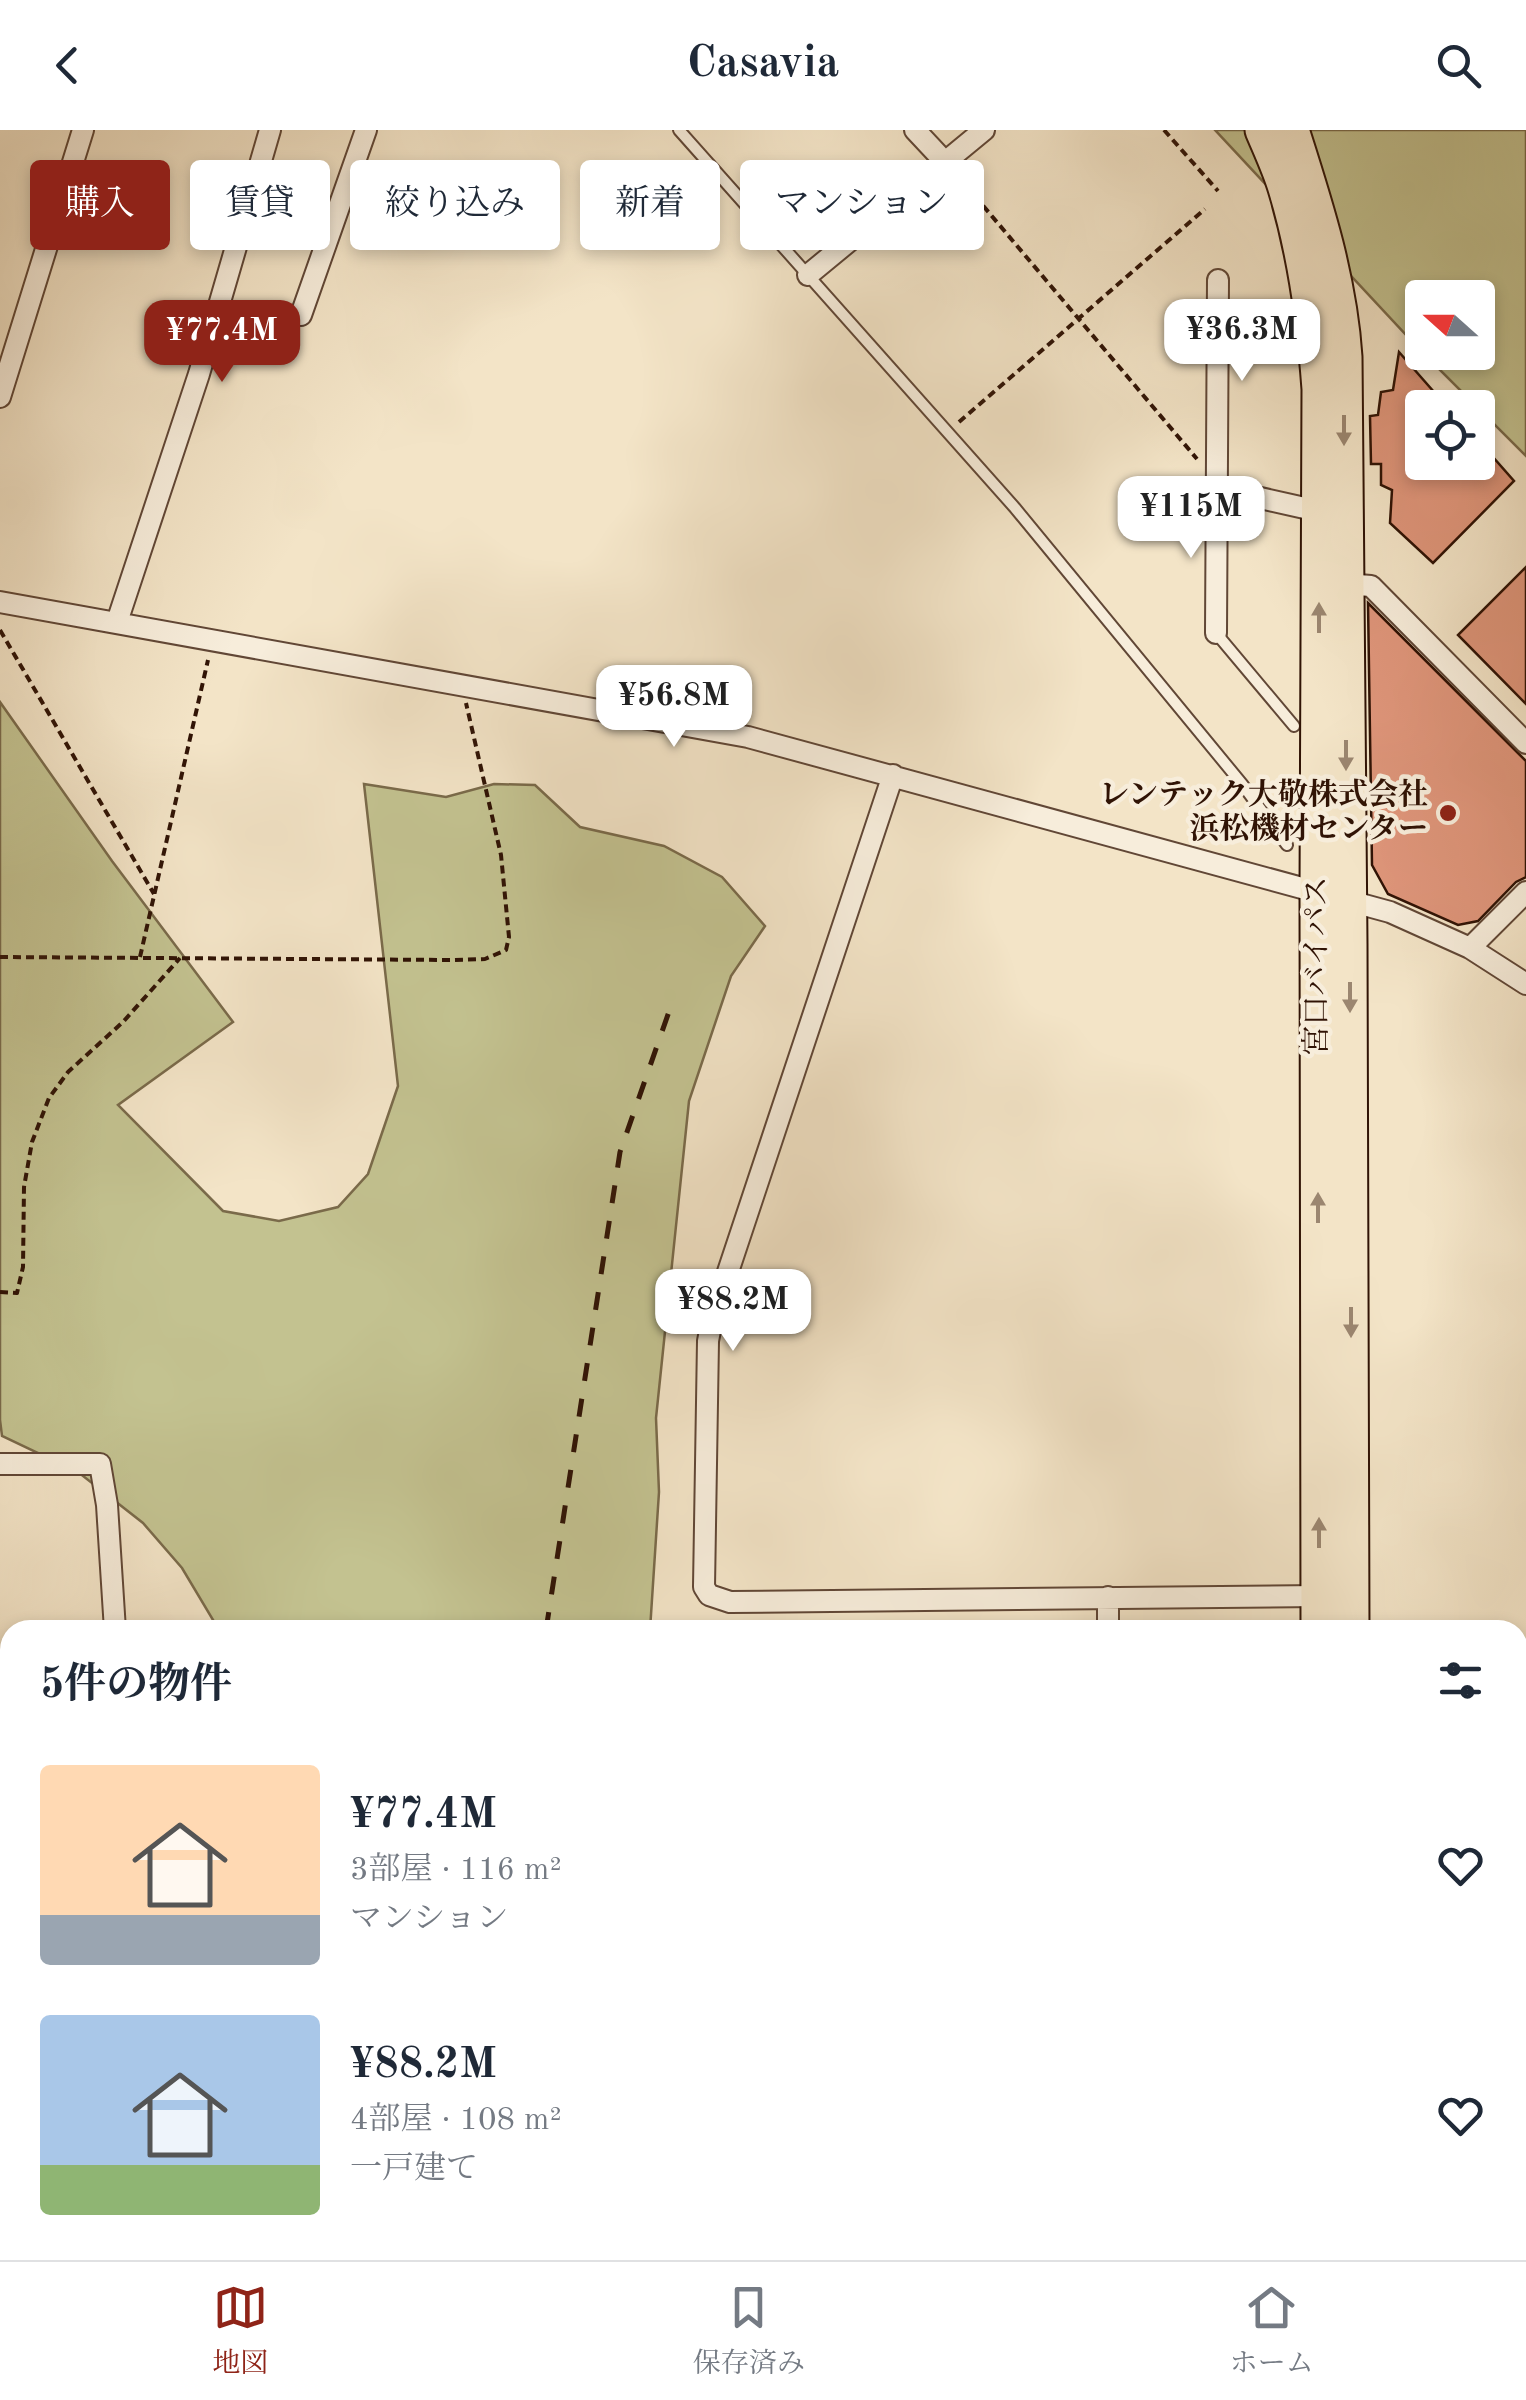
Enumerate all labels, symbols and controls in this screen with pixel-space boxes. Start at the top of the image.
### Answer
icon: back [40,38,95,93]
icon: search [1431,38,1486,93]
text: Casavia [687,42,839,87]
chip: 購入 [30,160,170,250]
chip: 賃貸 [190,160,330,250]
chip: 絞り込み [350,160,560,250]
chip: 新着 [580,160,720,250]
chip: マンション [740,160,984,250]
north arrow [1405,280,1495,370]
map controls [1405,280,1495,480]
pin: ¥36.3M [1161,299,1323,384]
pin: ¥77.4M [141,300,303,385]
text: ¥36.3M [1186,315,1298,347]
text: ¥77.4M [166,316,278,348]
button: locate [1405,390,1495,480]
one-way arrow [1337,415,1353,447]
pin: ¥115M [1121,476,1261,561]
text: ¥115M [1140,492,1242,524]
one-way arrow [1310,602,1326,634]
pin: ¥56.8M [593,665,755,750]
text: ¥56.8M [618,681,730,713]
one-way arrow [1338,740,1354,772]
place label: レンテック大敬株式会社 浜松機材センター [1099,778,1428,845]
marker: レンテック大敬株式会社 浜松機材センター [1437,802,1459,824]
street label: 宮口バイパス [1300,876,1333,1056]
one-way arrow [1342,981,1358,1013]
one-way arrow [1310,1191,1326,1223]
pin: ¥88.2M [652,1269,814,1354]
text: ¥88.2M [677,1285,789,1317]
one-way arrow [1343,1306,1359,1338]
one-way arrow [1311,1516,1327,1548]
icon: filters [1433,1653,1488,1708]
text: 5件の物件 [40,1665,232,1707]
text: ¥77.4M [350,1795,497,1837]
icon: home [120,1805,240,1925]
icon: heart [1433,1838,1488,1893]
text: 3部屋 · 116 m² [350,1855,562,1887]
text: マンション [350,1904,509,1936]
text: ¥88.2M [350,2045,497,2087]
icon: home [120,2055,240,2175]
icon: heart [1433,2088,1488,2143]
text: 4部屋 · 108 m² [350,2105,562,2137]
text: 一戸建て [350,2154,478,2186]
tab: 地図 [212,2280,268,2383]
tab: 保存済み [693,2280,805,2383]
tab: ホーム [1230,2280,1314,2383]

